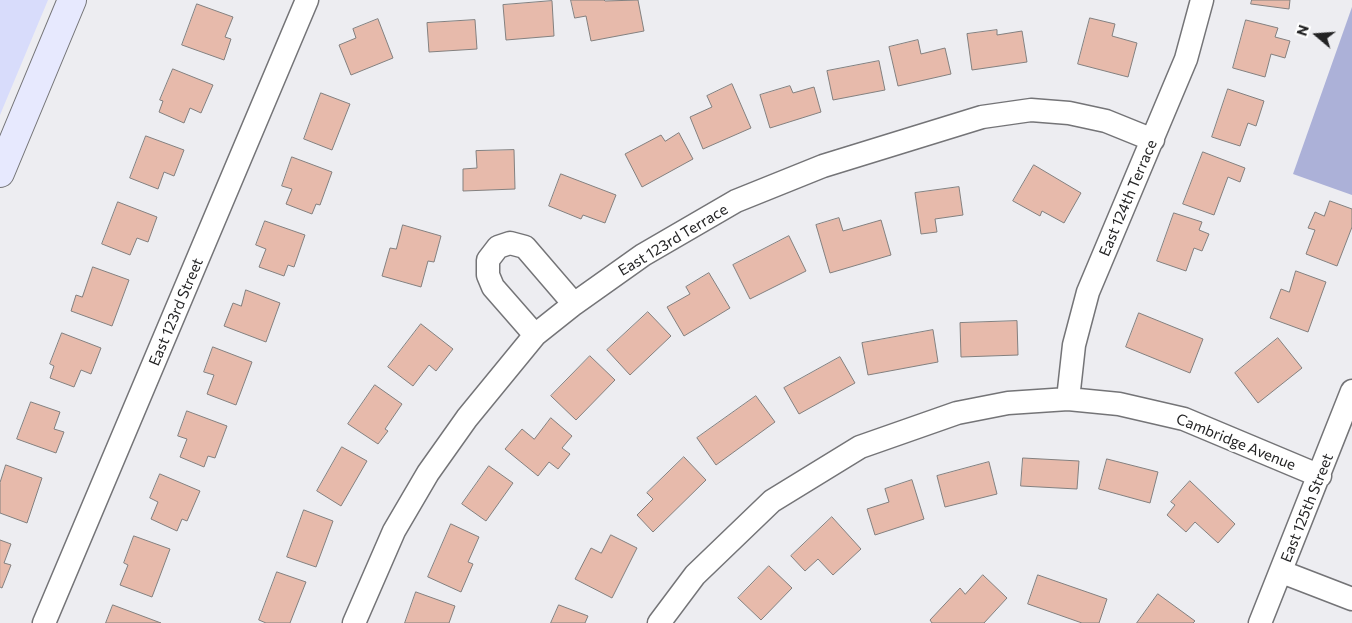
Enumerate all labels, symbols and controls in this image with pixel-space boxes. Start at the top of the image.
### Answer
north arrow [1292,10,1342,60]
text: N [1293,23,1312,38]
street label: East 124th Terrace [1095,137,1161,259]
street label: East 123rd Terrace [615,200,731,280]
street label: East 123rd Street [145,255,207,369]
street label: Cambridge Avenue [1174,410,1298,474]
street label: East 125th Street [1277,451,1337,565]

